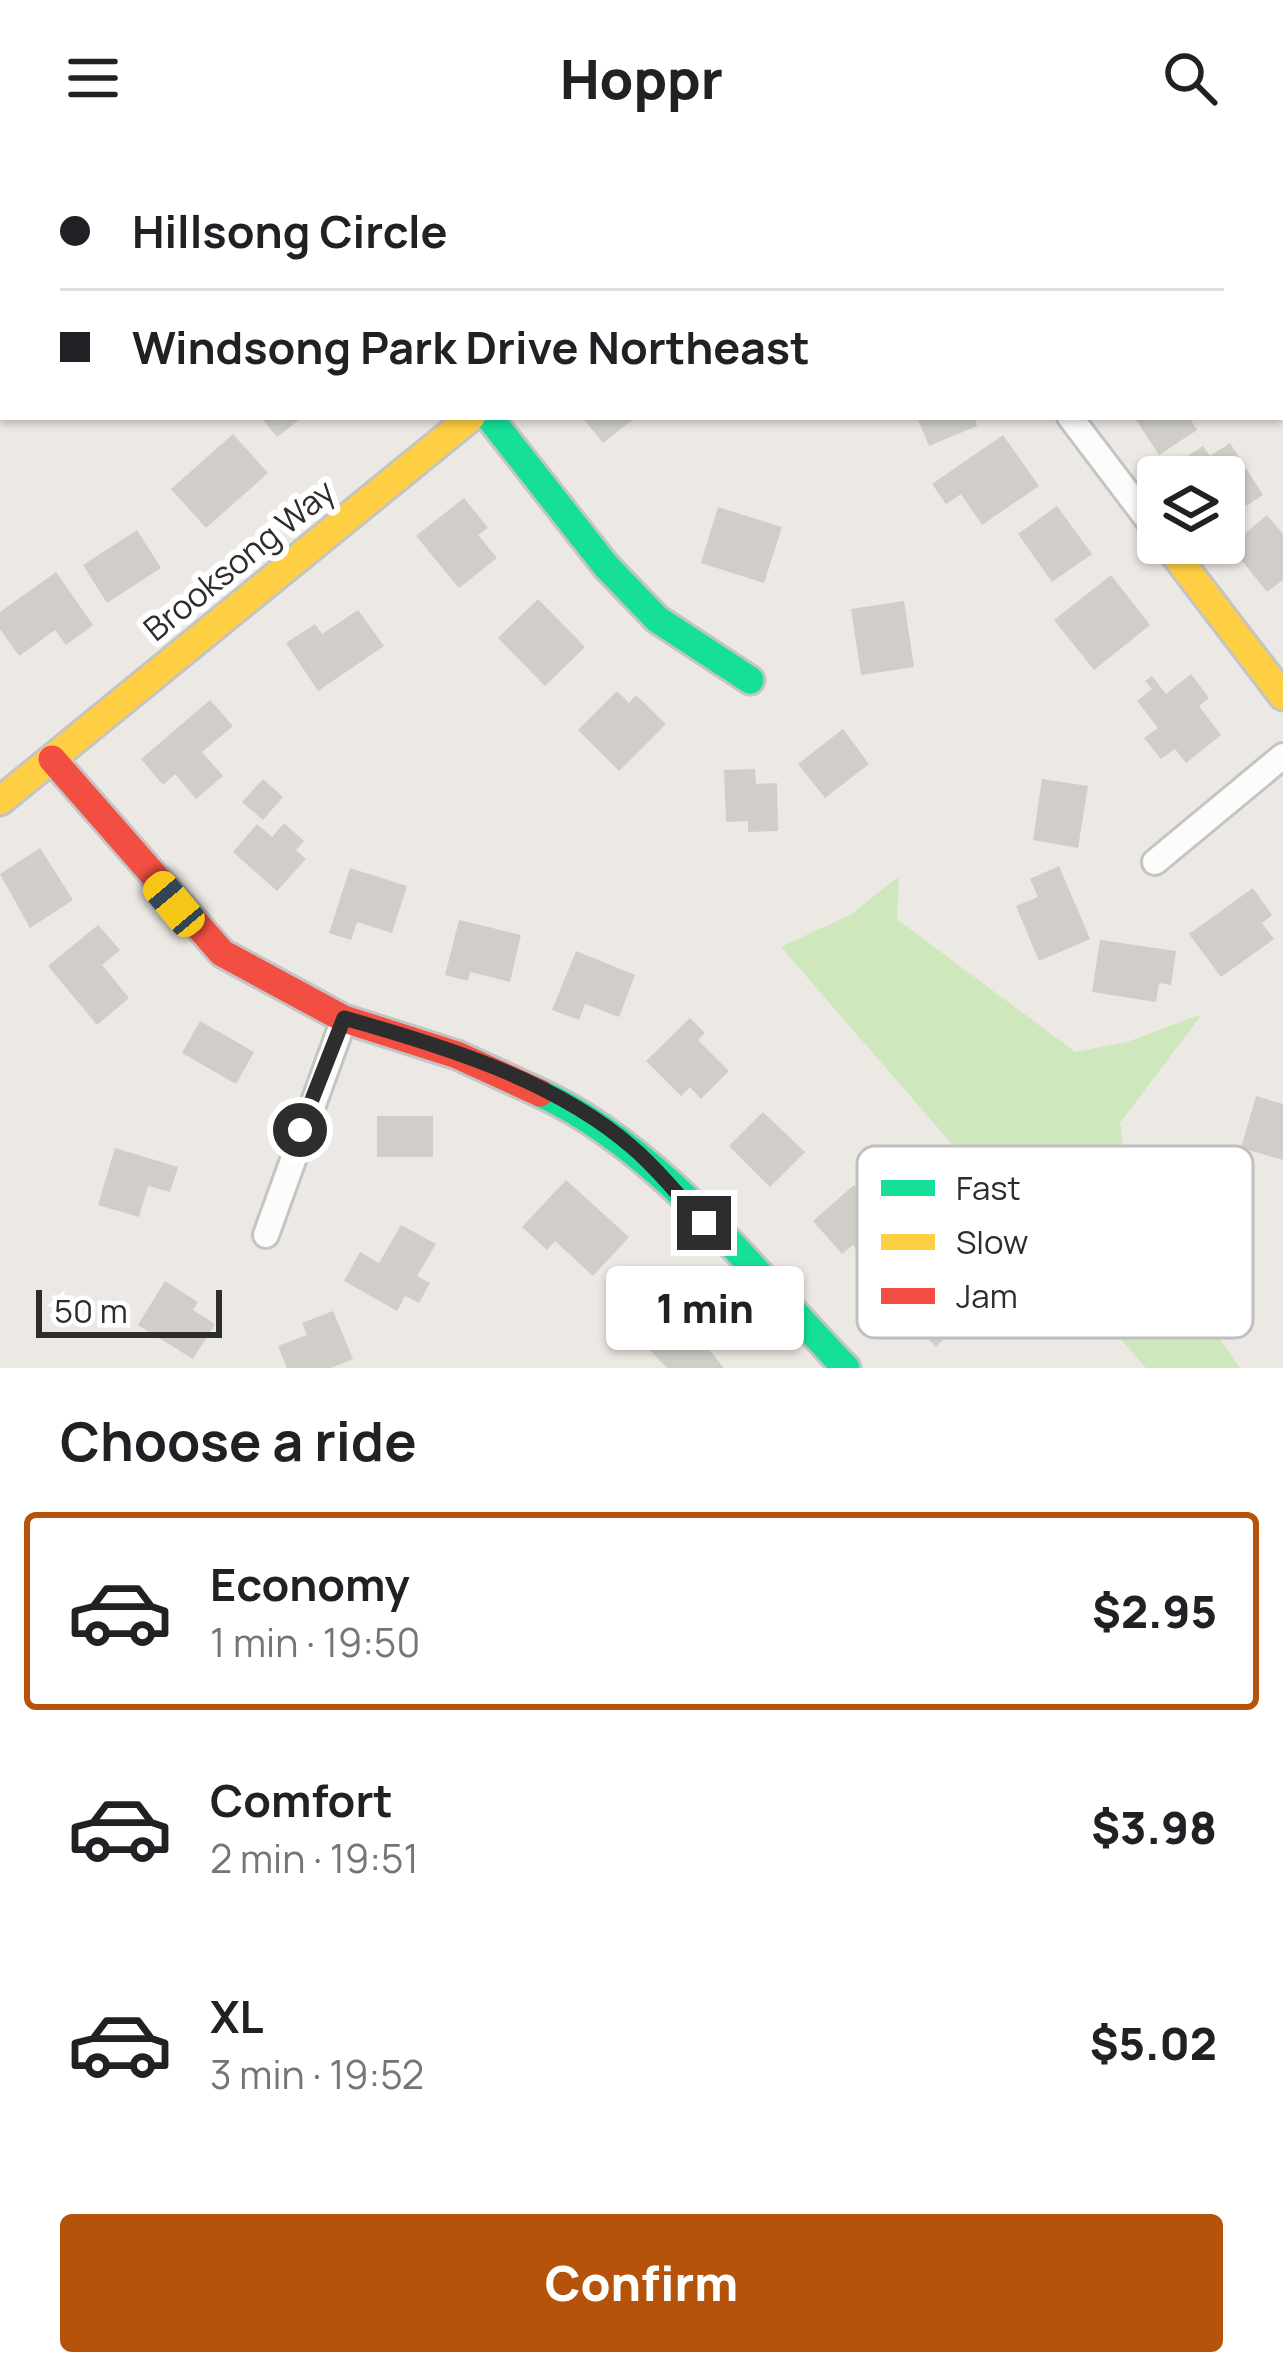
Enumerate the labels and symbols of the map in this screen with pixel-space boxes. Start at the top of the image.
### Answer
street label: Brooksong Way [134,469,344,651]
car [137,865,211,943]
route start [273,1103,327,1157]
legend [857,1146,1253,1338]
text: Fast [956,1165,1021,1210]
route end [677,1196,731,1250]
text: Slow [956,1219,1028,1264]
callout: 1 min [605,1265,803,1349]
text: Jam [956,1273,1018,1318]
scale bar [36,1284,222,1337]

